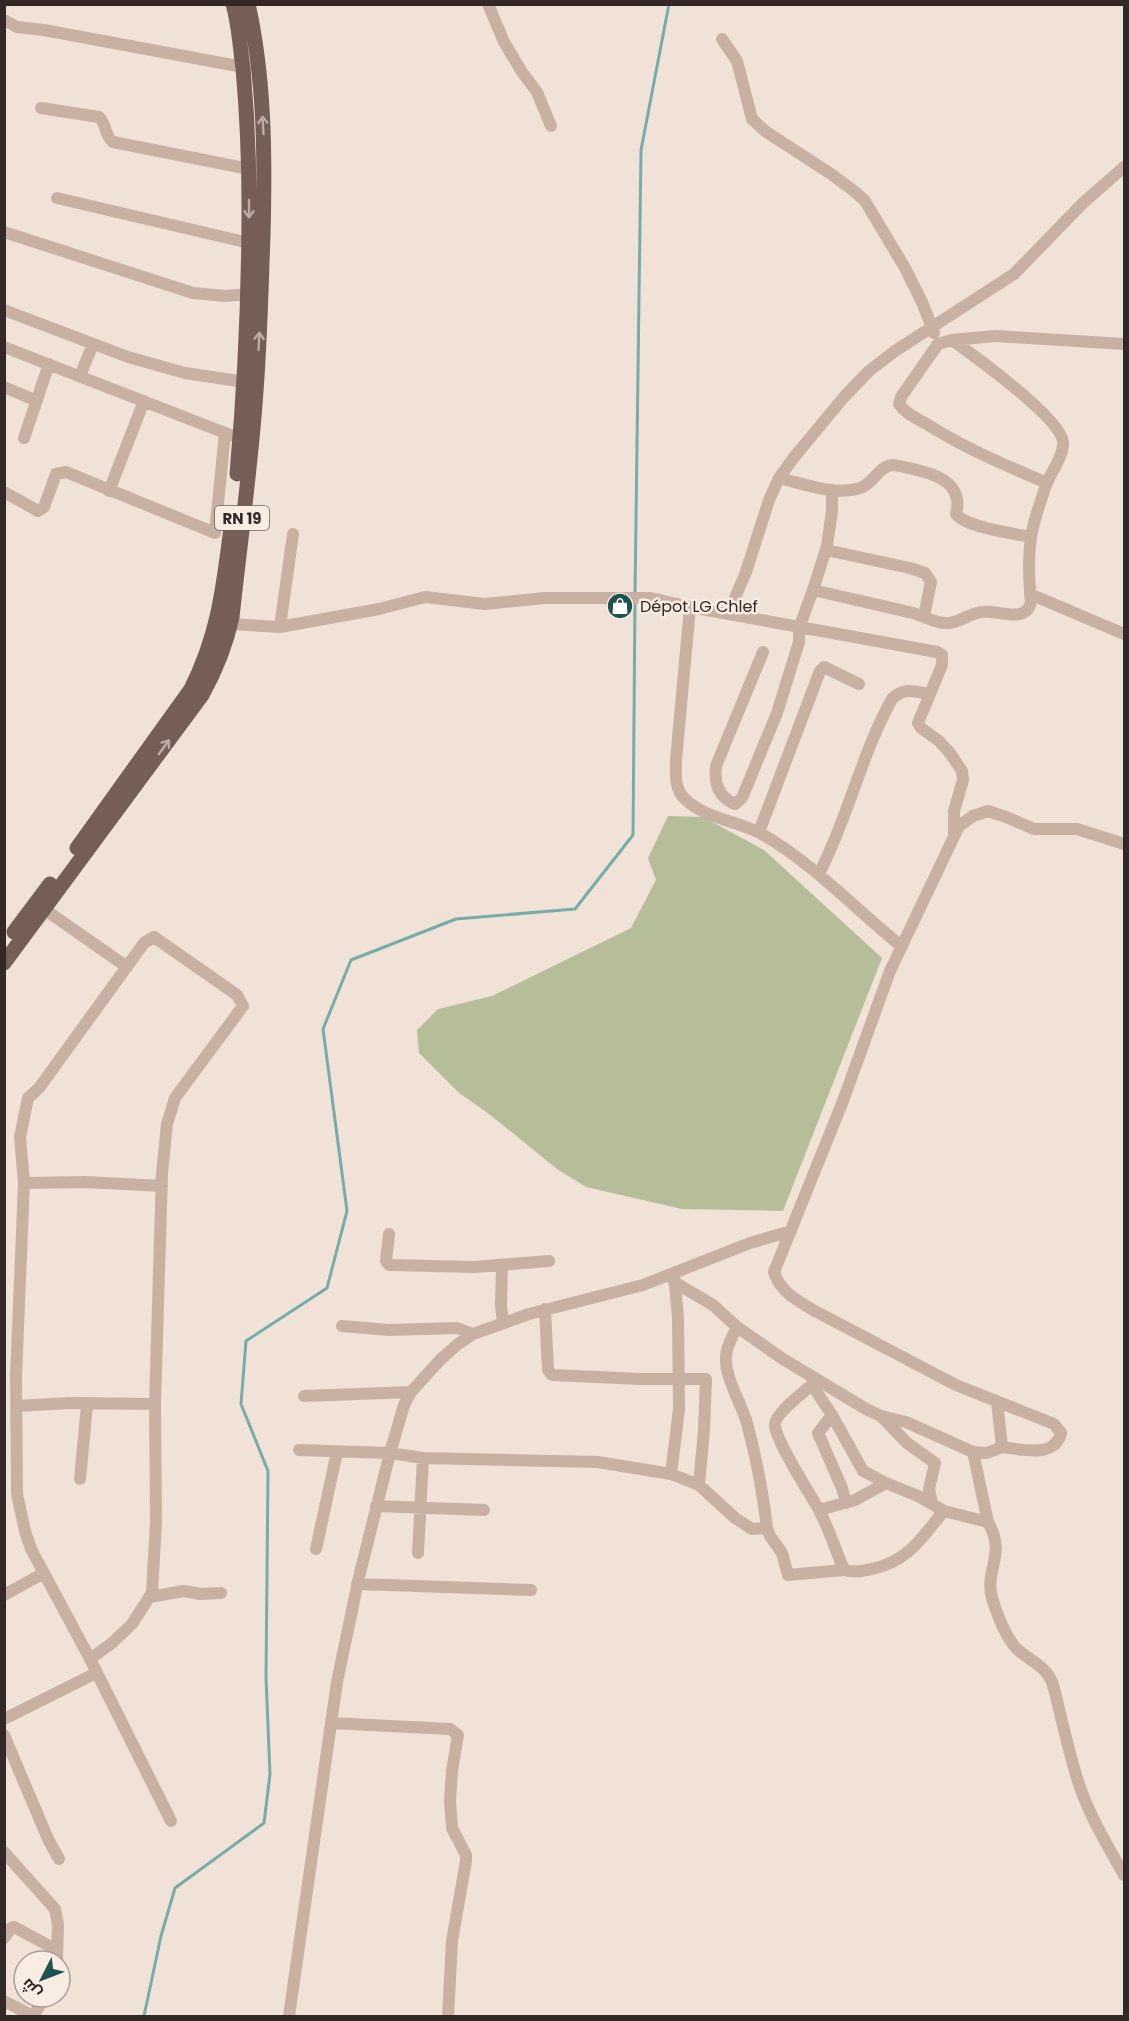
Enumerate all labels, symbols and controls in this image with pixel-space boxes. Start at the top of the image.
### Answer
one-way arrow [257,115,268,135]
one-way arrow [243,198,255,218]
one-way arrow [253,331,264,351]
road number: RN 19 [215,506,269,530]
shop icon: Dépot LG Chlef [605,591,635,621]
place label: Dépot LG Chlef [640,595,758,618]
one-way arrow [158,739,170,755]
north arrow [12,1949,72,2009]
text: ش [16,1973,47,2004]

